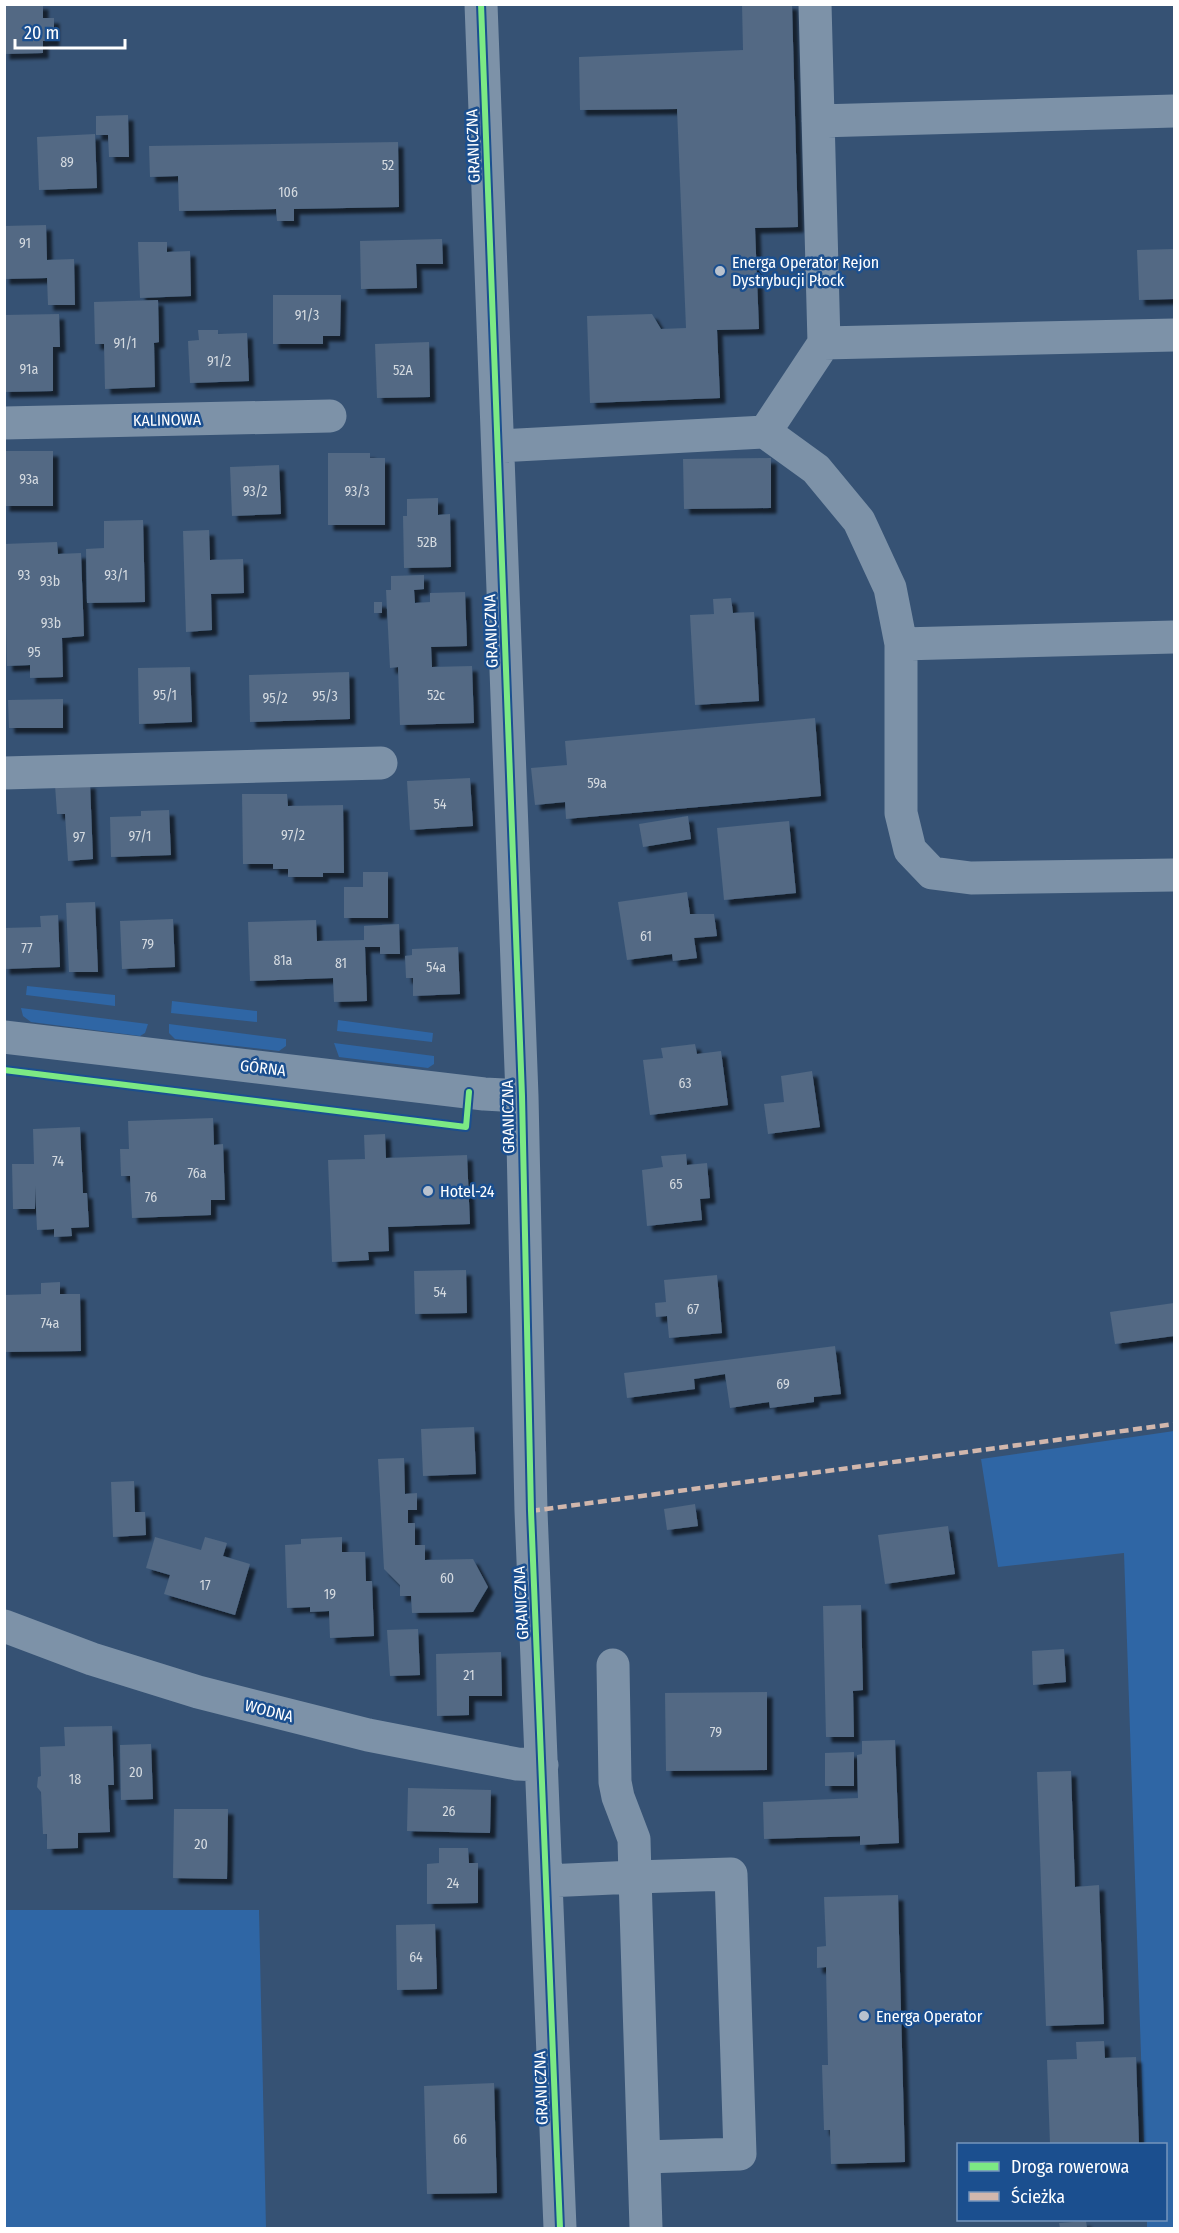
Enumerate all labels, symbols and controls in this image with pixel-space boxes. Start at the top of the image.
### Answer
scale bar [15,12,124,50]
text: 20 m [24,22,59,44]
street label: GRANICZNA [462,108,484,183]
house number: 89 [60,154,74,171]
house number: 52 [382,157,394,174]
house number: 106 [278,184,298,201]
house number: 91 [19,235,31,252]
place label: Energa Operator Rejon Dystrybucji Płock [732,253,879,290]
marker: Energa Operator Rejon Dystrybucji Płock [713,264,727,278]
house number: 91/3 [295,307,319,324]
house number: 91/1 [113,335,137,352]
house number: 91/2 [207,353,231,370]
house number: 91a [20,361,39,378]
house number: 52A [393,362,414,379]
street label: KALINOWA [133,410,202,430]
house number: 93a [19,471,39,488]
house number: 93/2 [243,483,267,500]
house number: 93/3 [344,483,370,500]
house number: 52B [417,534,437,551]
house number: 93 [18,567,30,584]
house number: 93/1 [104,567,128,584]
house number: 93b [40,573,60,590]
street label: GRANICZNA [480,593,502,668]
house number: 93b [41,615,61,632]
house number: 95 [27,644,41,661]
house number: 95/1 [153,687,177,704]
house number: 52c [427,687,445,704]
house number: 95/3 [312,688,338,705]
house number: 95/2 [262,690,288,707]
house number: 59a [587,775,607,792]
house number: 54 [433,796,447,813]
house number: 97/2 [281,827,305,844]
house number: 97/1 [129,828,151,845]
house number: 97 [73,829,85,846]
house number: 61 [640,928,652,945]
house number: 79 [142,936,154,953]
house number: 77 [21,940,33,957]
house number: 81a [274,952,293,969]
house number: 81 [335,955,347,972]
house number: 54a [426,959,446,976]
street label: GÓRNA [239,1056,288,1080]
house number: 63 [678,1075,692,1092]
street label: GRANICZNA [498,1079,518,1154]
house number: 74 [52,1153,64,1170]
house number: 76a [187,1165,207,1182]
house number: 65 [669,1176,683,1193]
place label: Hotel-24 [440,1182,495,1201]
marker: Hotel-24 [421,1184,435,1198]
house number: 76 [145,1189,157,1206]
house number: 54 [433,1284,447,1301]
house number: 67 [687,1301,699,1318]
house number: 74a [41,1315,60,1332]
house number: 69 [776,1376,790,1393]
street label: GRANICZNA [510,1565,532,1640]
house number: 60 [440,1570,454,1587]
house number: 17 [199,1577,211,1594]
house number: 19 [324,1586,336,1603]
house number: 21 [463,1667,475,1684]
street label: WODNA [243,1696,296,1726]
house number: 79 [710,1724,722,1741]
house number: 20 [129,1764,143,1781]
house number: 18 [69,1771,81,1788]
house number: 26 [442,1803,456,1820]
house number: 20 [194,1836,208,1853]
house number: 24 [447,1875,460,1892]
house number: 64 [409,1949,423,1966]
place label: Energa Operator [876,2007,983,2026]
marker: Energa Operator [857,2009,871,2023]
street label: GRANICZNA [530,2050,552,2125]
house number: 66 [453,2131,467,2148]
legend [957,2143,1167,2221]
text: Droga rowerowa [1011,2156,1130,2178]
text: Ścieżka [1011,2186,1065,2208]

